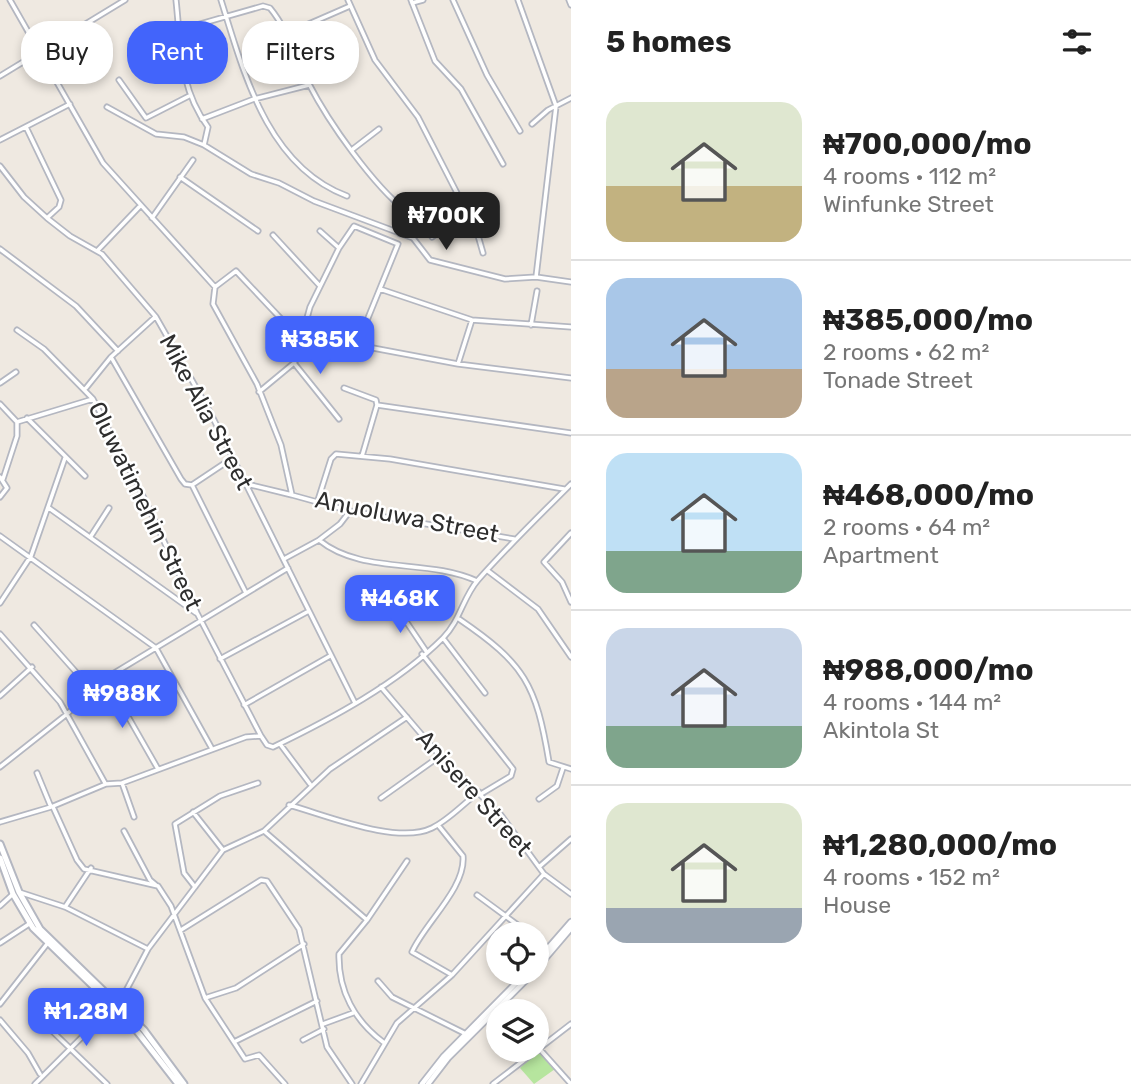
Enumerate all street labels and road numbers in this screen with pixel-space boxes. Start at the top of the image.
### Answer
street label: Mike Alia Street [153,330,259,494]
street label: Oluwatimehin Street [82,397,208,615]
street label: Anuoluwa Street [313,485,501,549]
street label: Anisere Street [410,724,538,862]

